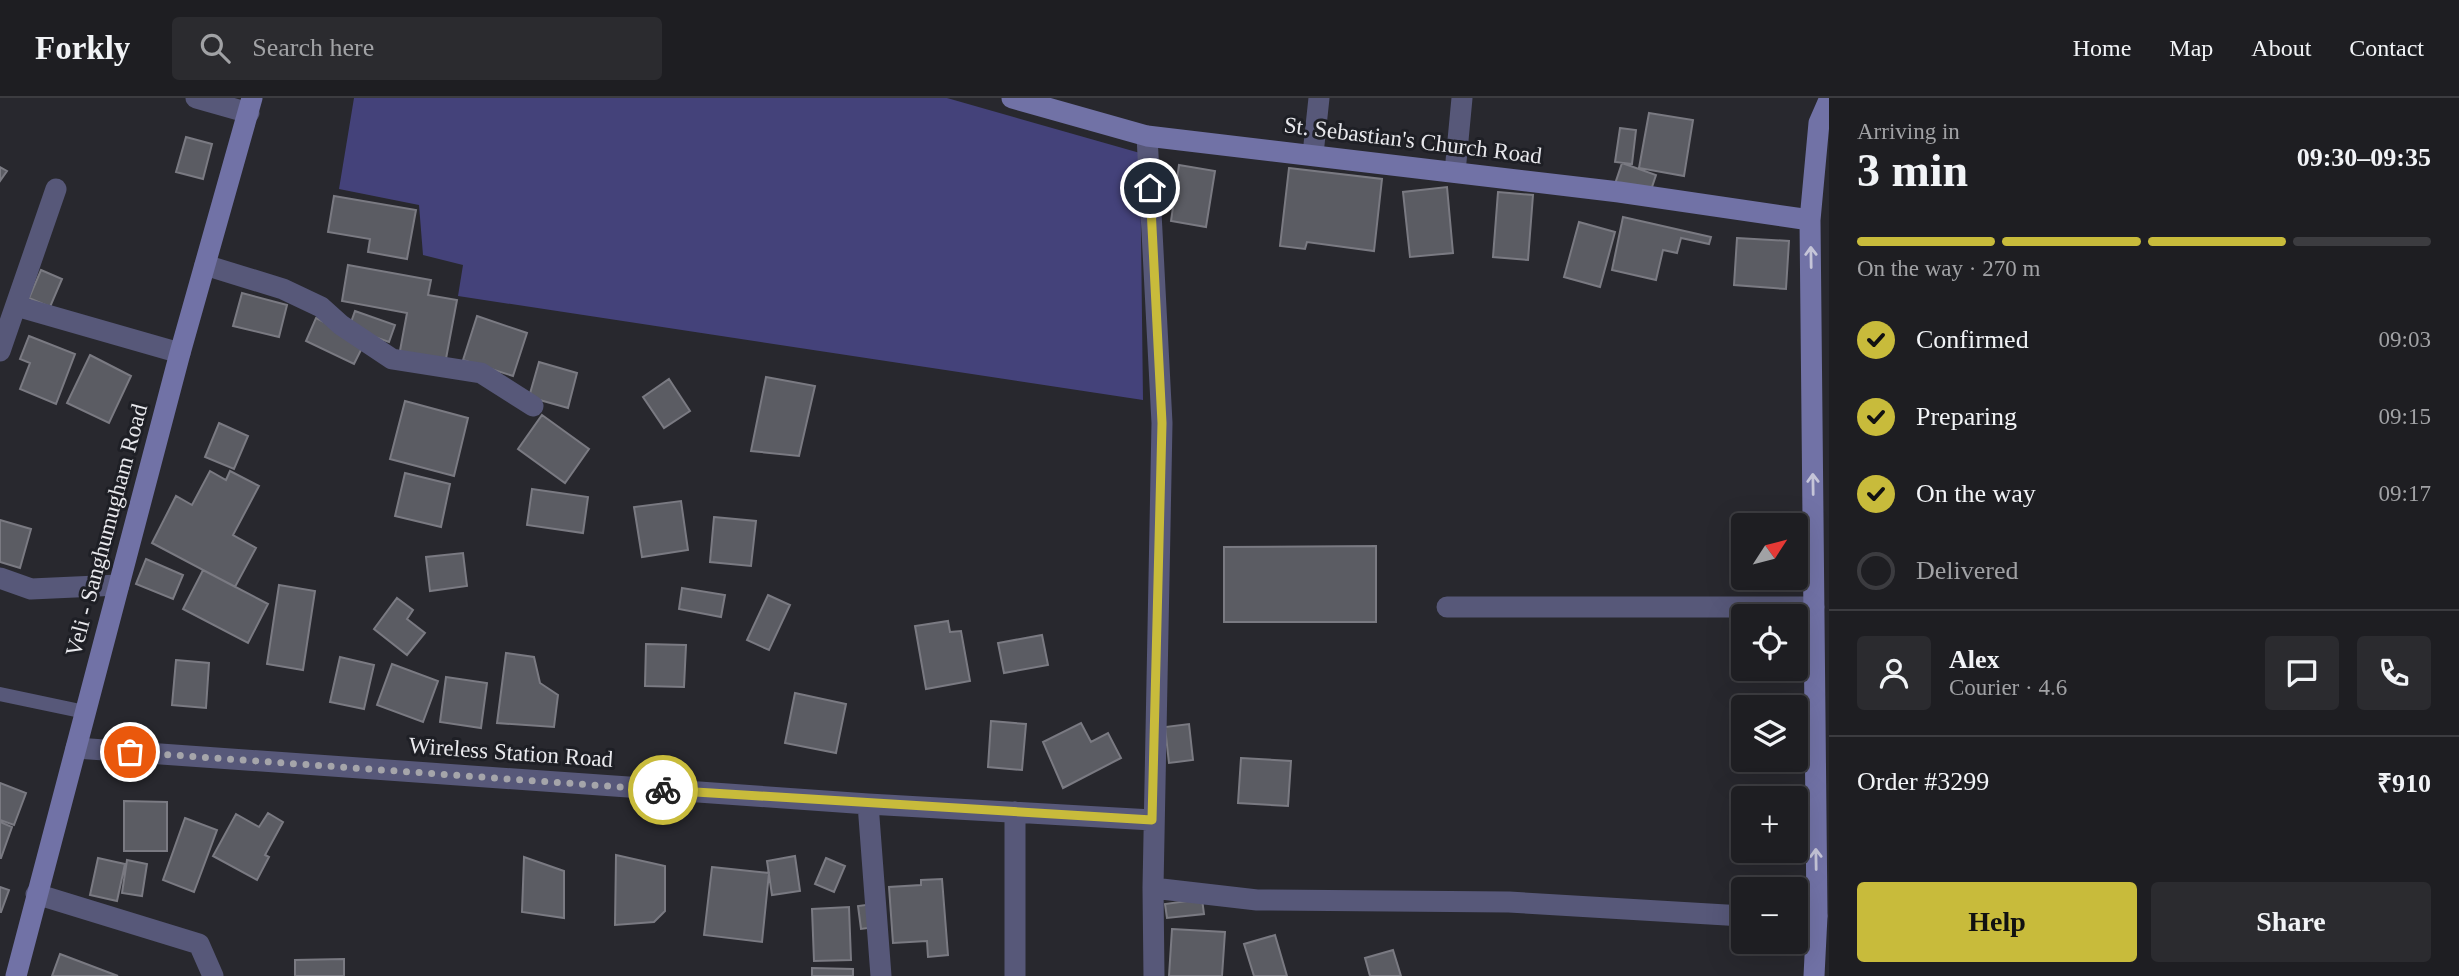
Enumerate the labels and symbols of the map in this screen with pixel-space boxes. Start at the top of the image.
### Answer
street label: St. Sebastian's Church Road [1283,112,1544,169]
pin [1120,158,1180,218]
one-way arrow [1804,246,1818,269]
street label: Veli - Sanghumugham Road [61,401,152,659]
one-way arrow [1806,473,1820,496]
north arrow [1731,513,1808,590]
pin [100,722,160,782]
street label: Wireless Station Road [408,733,614,772]
courier [628,755,698,825]
one-way arrow [1810,848,1823,871]

